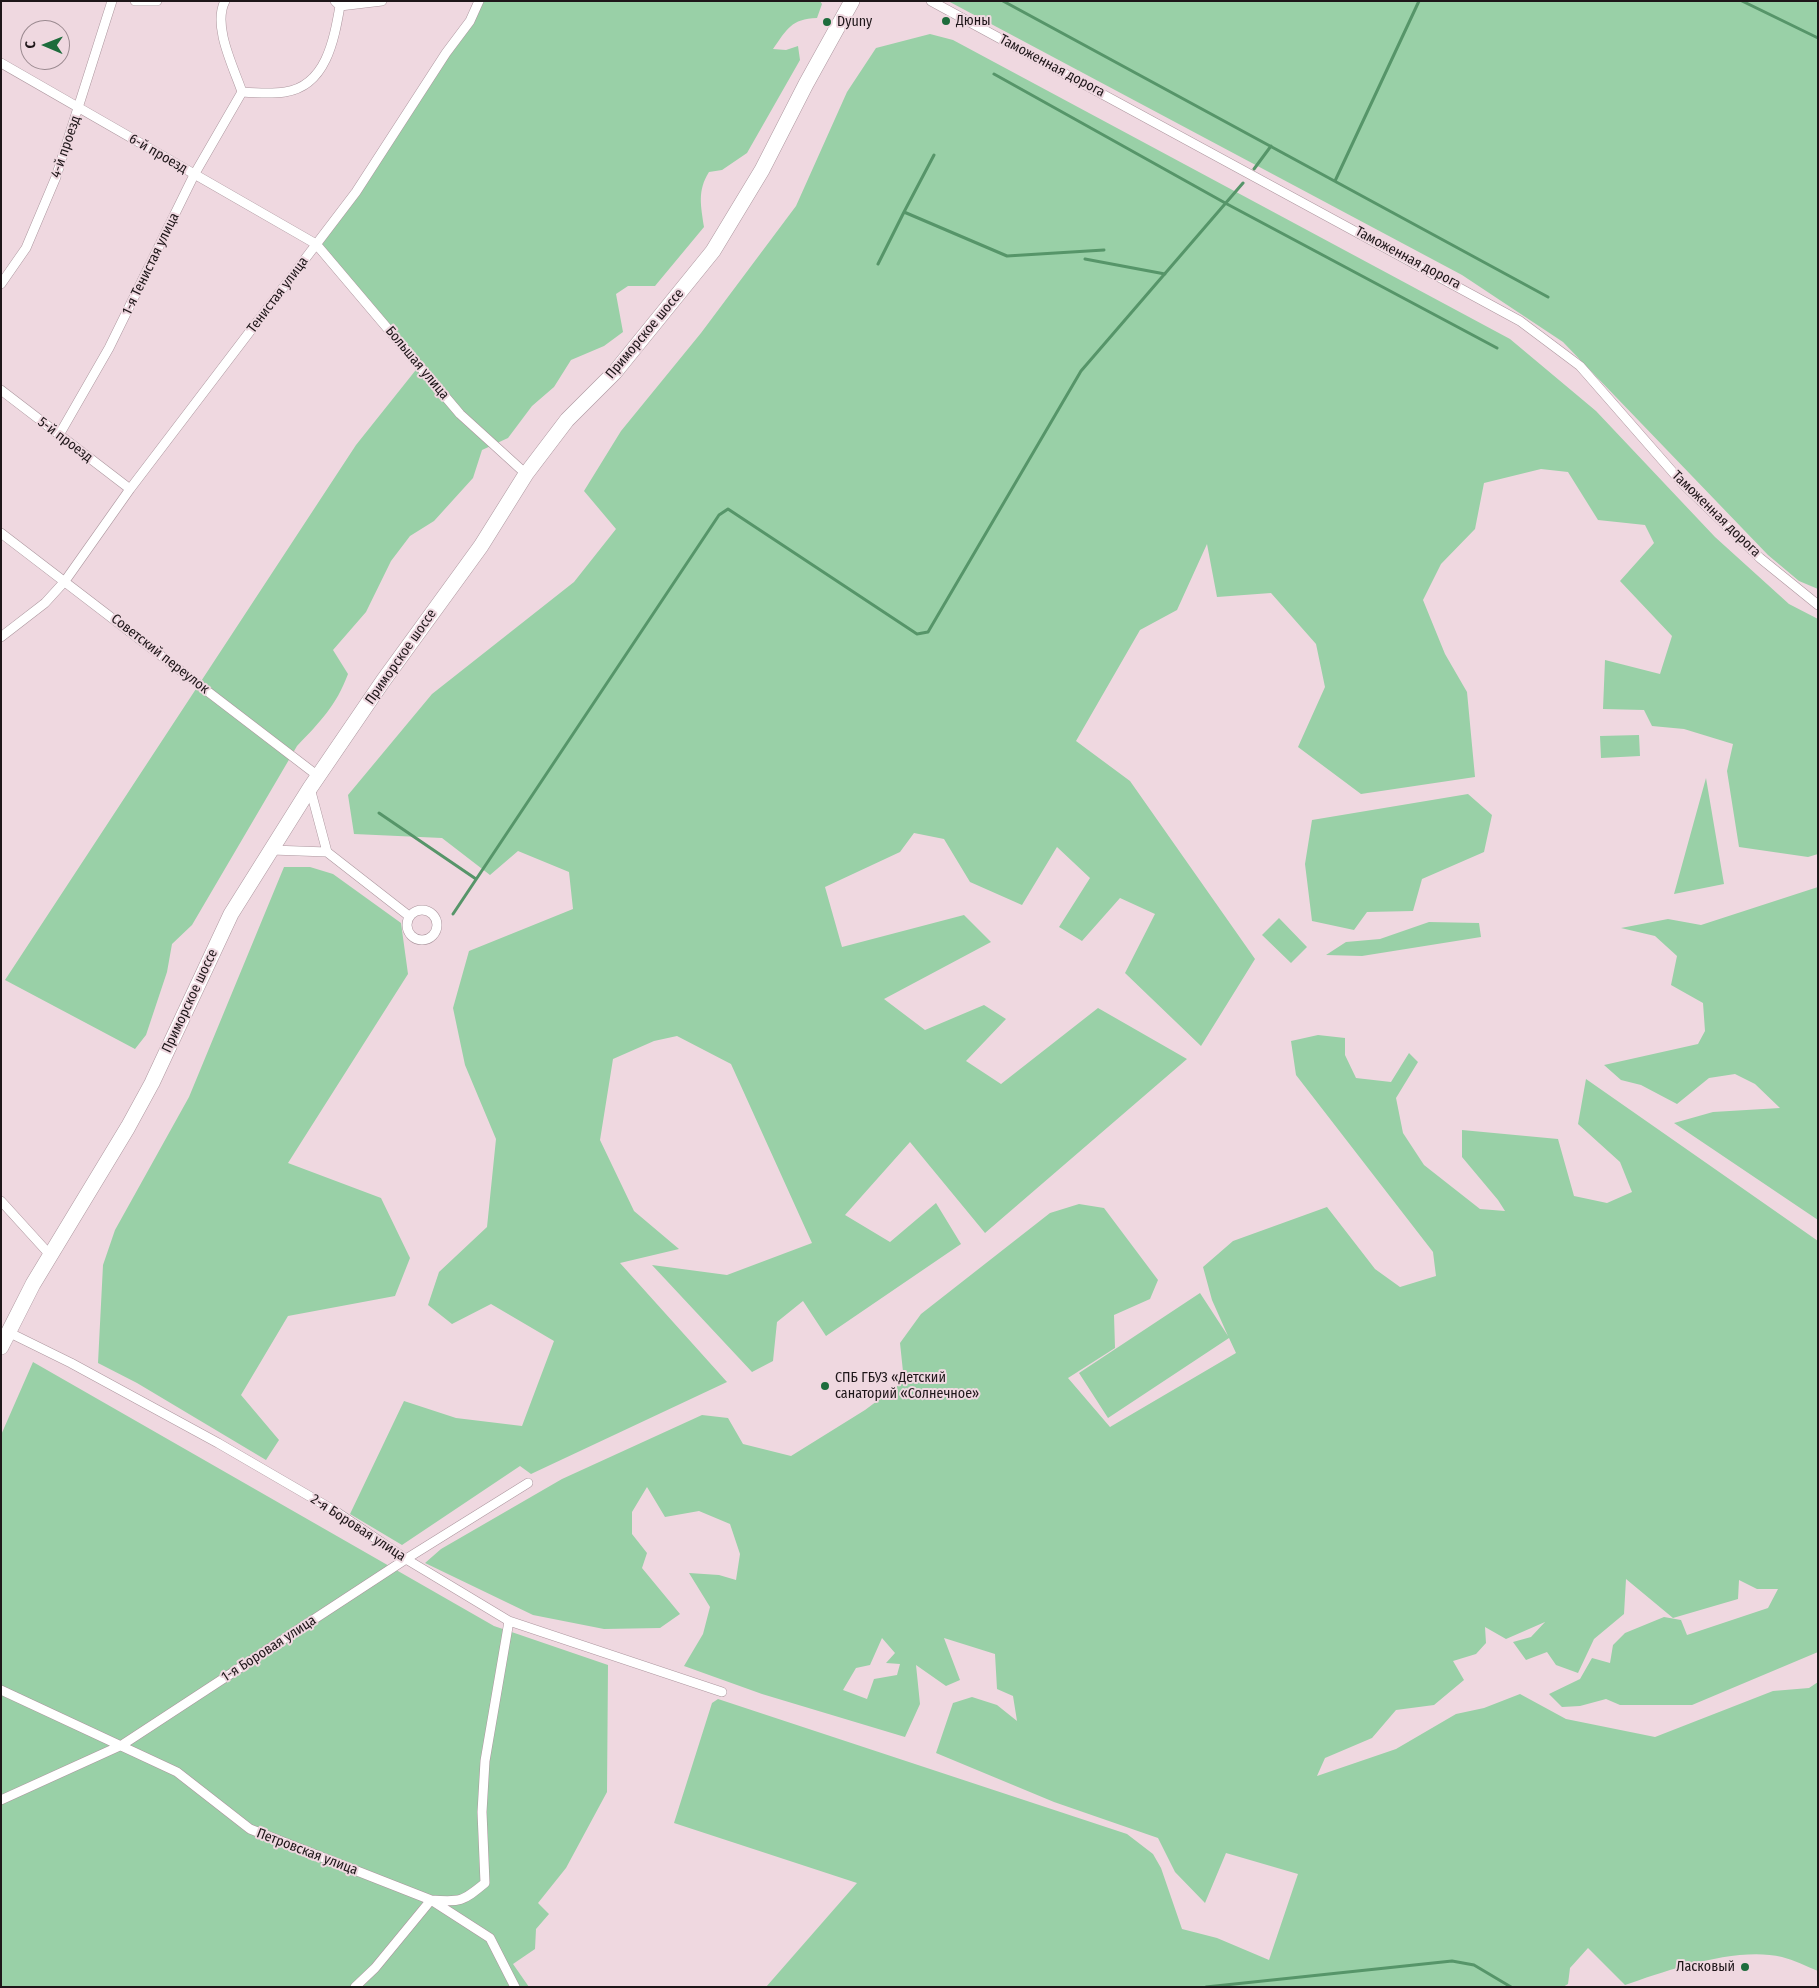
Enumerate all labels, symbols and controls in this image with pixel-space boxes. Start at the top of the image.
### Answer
place label: Дюны [956,13,990,29]
place label: Dyuny [837,14,872,30]
marker: Дюны [940,15,952,27]
marker: Dyuny [821,16,833,28]
north arrow [20,20,70,70]
street label: Таможенная дорога [996,31,1108,101]
text: С [22,41,39,49]
street label: 4-й проезд [48,114,84,180]
street label: 6-й проезд [126,131,190,177]
street label: 1-я Тенистая улица [119,210,183,318]
street label: Таможенная дорога [1352,223,1464,293]
street label: Тенистая улица [244,254,312,336]
street label: Приморское шоссе [602,286,688,382]
street label: Большая улица [382,323,452,403]
street label: 5-й проезд [34,414,96,466]
street label: Таможенная дорога [1668,467,1764,561]
street label: Приморское шоссе [362,606,440,708]
street label: Советский переулок [108,610,212,698]
street label: Приморское шоссе [159,946,221,1056]
place label: СПБ ГБУЗ «Детский санаторий «Солнечное» [835,1370,979,1402]
marker: СПБ ГБУЗ «Детский санаторий «Солнечное» [819,1380,831,1392]
street label: 2-я Боровая улица [307,1491,409,1565]
street label: 1-я Боровая улица [219,1612,319,1686]
street label: Петровская улица [254,1825,360,1879]
place label: Ласковый [1676,1959,1735,1975]
marker: Ласковый [1739,1961,1751,1973]

